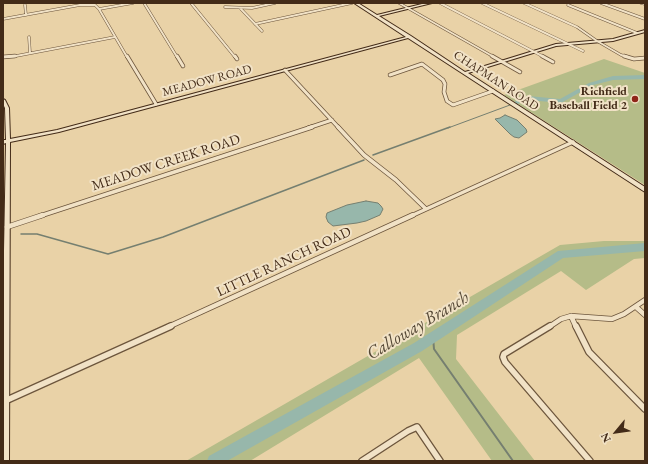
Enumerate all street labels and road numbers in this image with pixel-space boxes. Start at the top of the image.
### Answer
street label: CHAPMAN ROAD [451,48,541,114]
street label: MEADOW ROAD [161,62,253,100]
street label: MEADOW CREEK ROAD [90,131,242,195]
street label: LITTLE RANCH ROAD [214,223,354,301]

